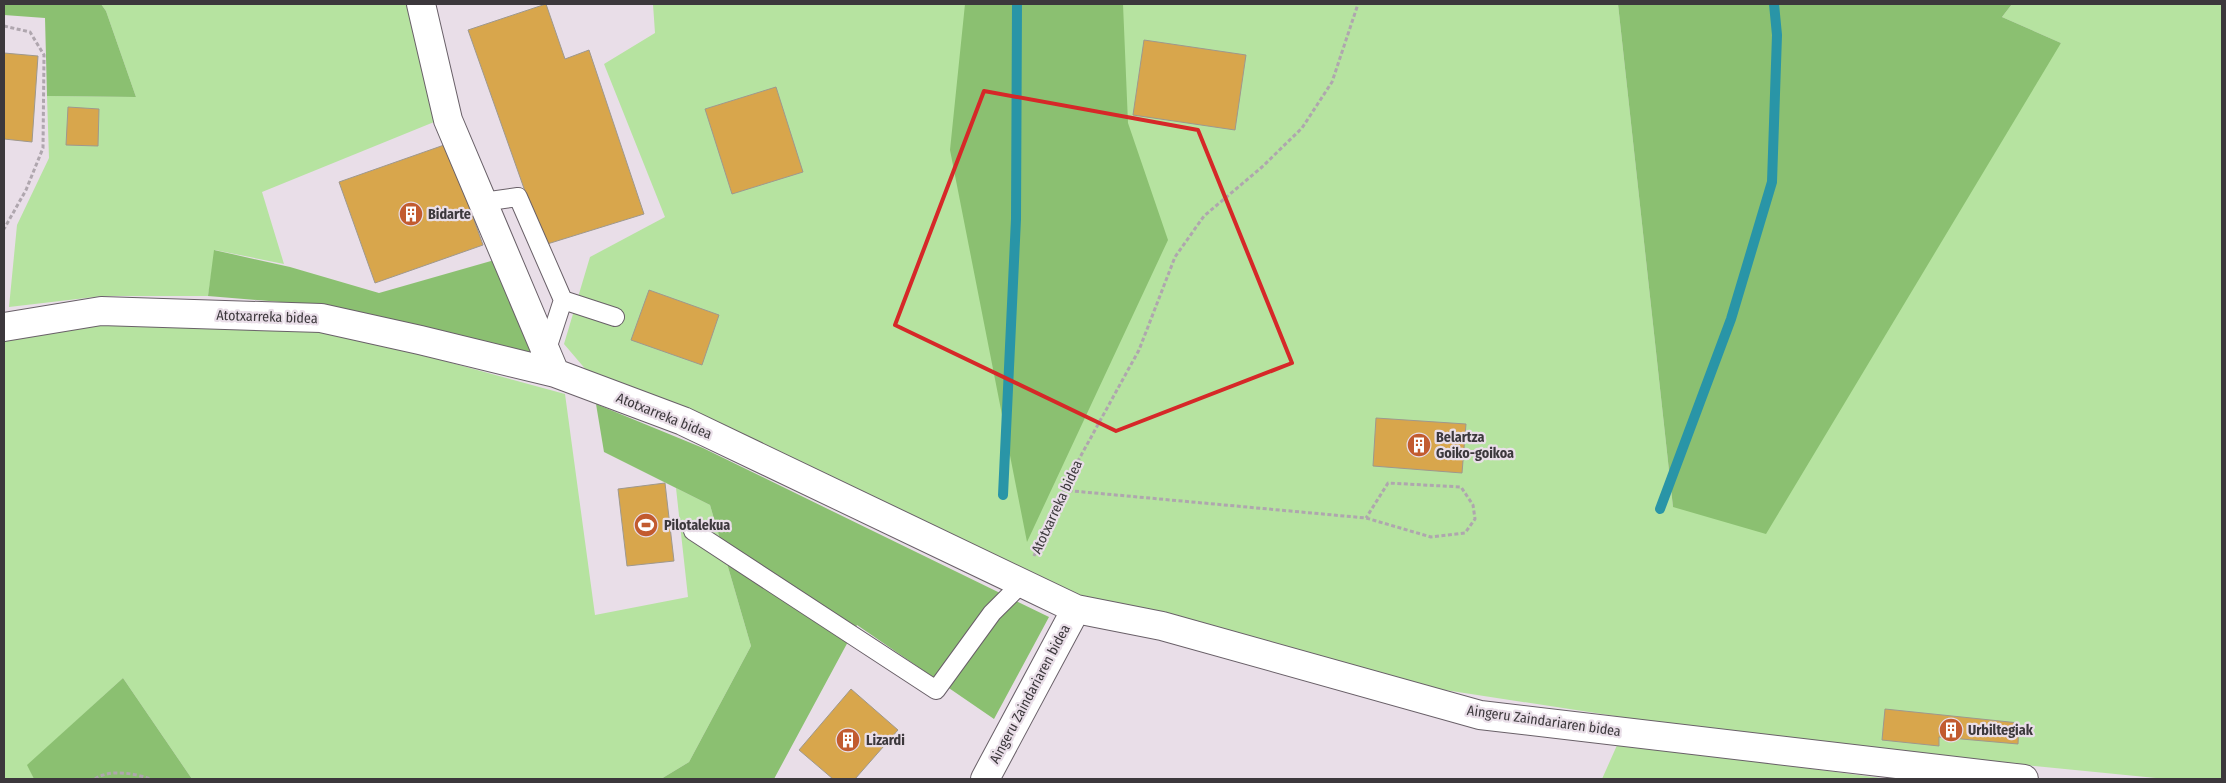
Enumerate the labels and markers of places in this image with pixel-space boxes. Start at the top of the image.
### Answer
building icon: Bidarte [398,201,424,227]
place label: Bidarte [428,206,471,223]
place label: Belartza Goiko-goikoa [1436,429,1514,462]
building icon: Belartza Goiko-goikoa [1406,432,1432,458]
sports icon: Pilotalekua [633,512,659,538]
place label: Pilotalekua [664,517,730,534]
building icon: Urbiltegiak [1938,717,1964,743]
place label: Urbiltegiak [1968,722,2034,739]
building icon: Lizardi [835,727,861,753]
place label: Lizardi [866,732,905,749]

